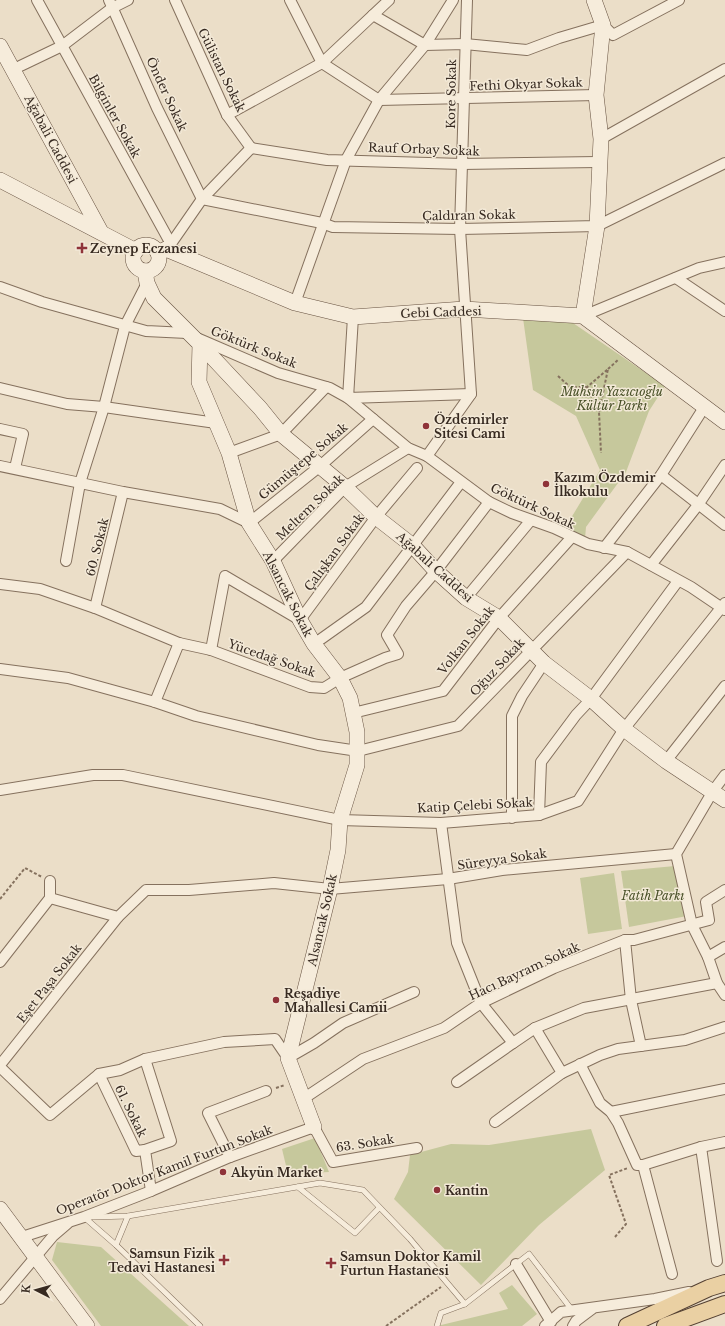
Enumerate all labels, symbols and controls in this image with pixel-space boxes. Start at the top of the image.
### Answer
street label: Gülistan Sokak [195,25,249,115]
street label: Önder Sokak [143,54,192,134]
street label: Kore Sokak [443,58,459,129]
street label: Bilginler Sokak [86,72,144,161]
street label: Fethi Okyar Sokak [469,75,584,93]
street label: Ağabali Caddesi [21,91,81,186]
street label: Rauf Orbay Sokak [368,140,481,158]
street label: Çaldıran Sokak [422,207,516,223]
place label: Zeynep Eczanesi [90,241,197,256]
marker: Zeynep Eczanesi [77,243,87,253]
street label: Gebi Caddesi [400,303,482,321]
street label: Göktürk Sokak [209,323,300,371]
park label: Muhsin Yazıcıoğlu Kültür Parkı [560,384,663,413]
place label: Özdemirler Sitesi Cami [434,411,508,441]
street label: Gümüştepe Sokak [255,419,351,503]
marker: Özdemirler Sitesi Cami [421,421,431,431]
place label: Kazım Özdemir İlkokulu [554,469,655,499]
street label: Meltem Sokak [273,471,347,543]
marker: Kazım Özdemir İlkokulu [541,479,551,489]
street label: Göktürk Sokak [488,480,578,532]
street label: Çalışkan Sokak [301,510,368,594]
street label: 60. Sokak [83,516,112,578]
street label: Ağabali Caddesi [393,528,476,605]
street label: Alsancak Sokak [259,548,316,640]
street label: Volkan Sokak [434,602,498,678]
street label: Oğuz Sokak [466,635,528,699]
street label: Yücedağ Sokak [225,636,318,680]
street label: Katip Çelebi Sokak [417,794,534,816]
street label: Süreyya Sokak [456,845,548,873]
street label: Alsancak Sokak [304,872,340,969]
park label: Fatih Parkı [620,888,685,903]
street label: Hacı Bayram Sokak [466,938,582,1003]
street label: Eşet Paşa Sokak [13,940,85,1026]
place label: Reşadiye Mahallesi Camii [284,986,388,1015]
marker: Reşadiye Mahallesi Camii [271,995,281,1005]
street label: 61. Sokak [112,1082,150,1140]
street label: Operatör Doktor Kamil Furtun Sokak [54,1121,275,1218]
street label: 63. Sokak [335,1131,396,1155]
place label: Akyün Market [230,1165,323,1180]
marker: Akyün Market [218,1167,228,1177]
place label: Kantin [445,1183,488,1198]
marker: Kantin [432,1185,442,1195]
place label: Samsun Fizik Tedavi Hastanesi [108,1246,216,1275]
place label: Samsun Doktor Kamil Furtun Hastanesi [340,1249,482,1278]
marker: Samsun Fizik Tedavi Hastanesi [218,1254,230,1266]
marker: Samsun Doktor Kamil Furtun Hastanesi [325,1257,337,1269]
north arrow [16,1270,56,1310]
text: K [19,1283,34,1294]

